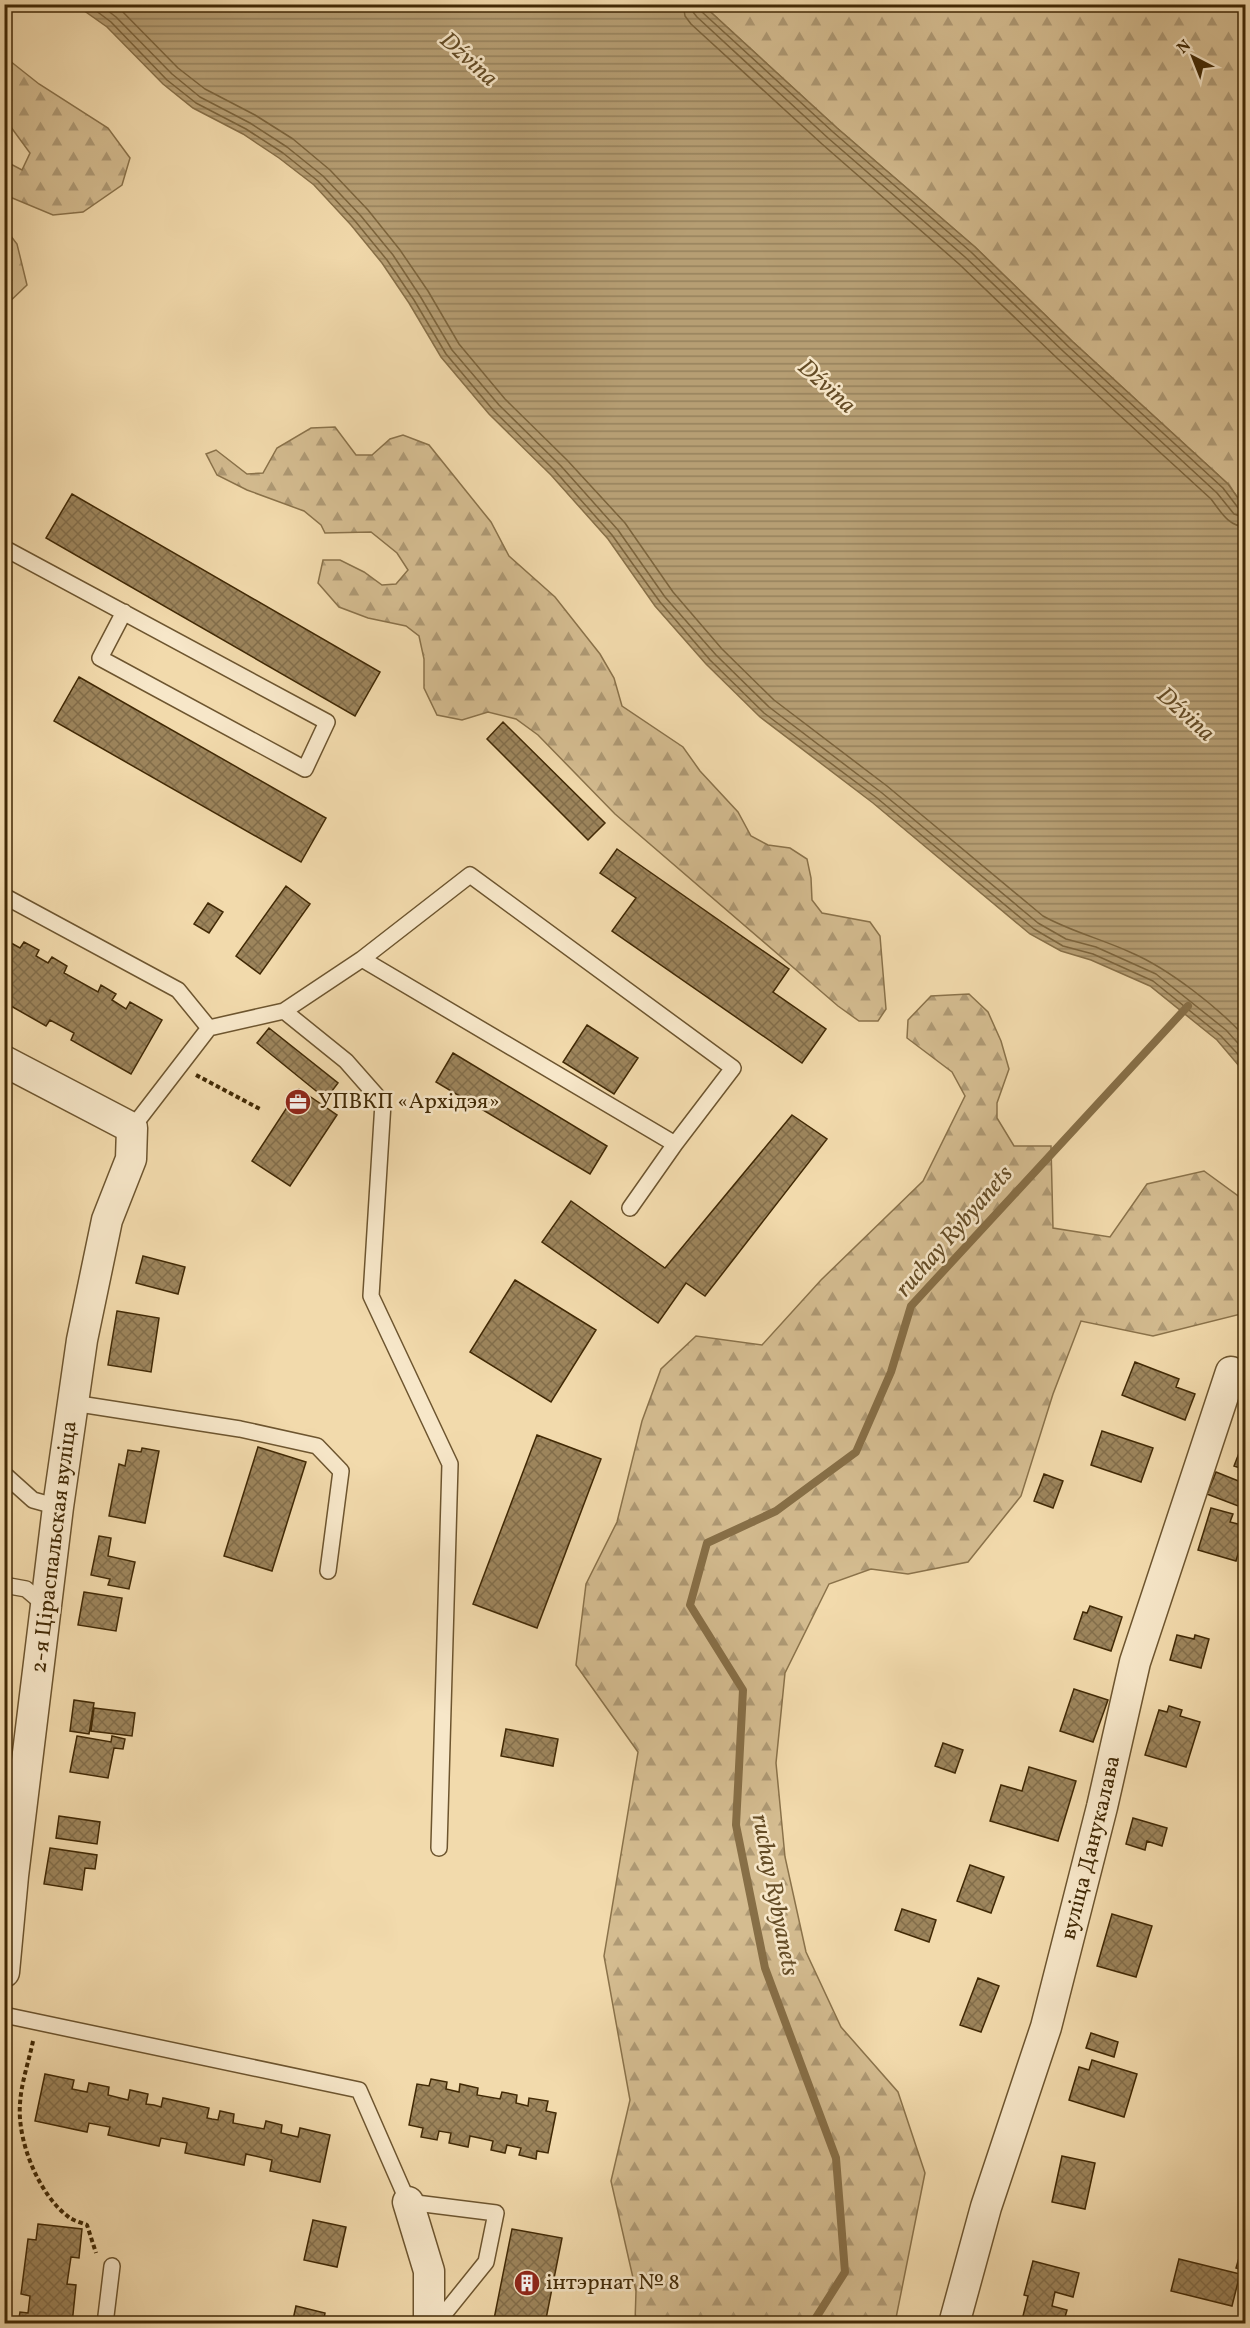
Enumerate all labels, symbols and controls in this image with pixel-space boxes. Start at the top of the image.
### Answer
water label: Dźvina [431,25,505,95]
north arrow [1163,27,1223,87]
text: N [1173,35,1196,59]
water label: Dźvina [789,352,863,422]
water label: Dźvina [1148,680,1222,750]
office icon: УПВКП «Архідэя» [283,1087,313,1117]
place label: УПВКП «Архідэя» [318,1087,500,1118]
water label: ruchay Rybyanets [888,1159,1022,1305]
street label: 2-я Ціраспальская вуліца [24,1419,86,1675]
street label: вуліца Данукалава [1053,1752,1129,1943]
water label: ruchay Rybyanets [742,1811,806,1979]
building icon: інтэрнат № 8 [512,2268,542,2298]
place label: інтэрнат № 8 [546,2268,680,2299]

